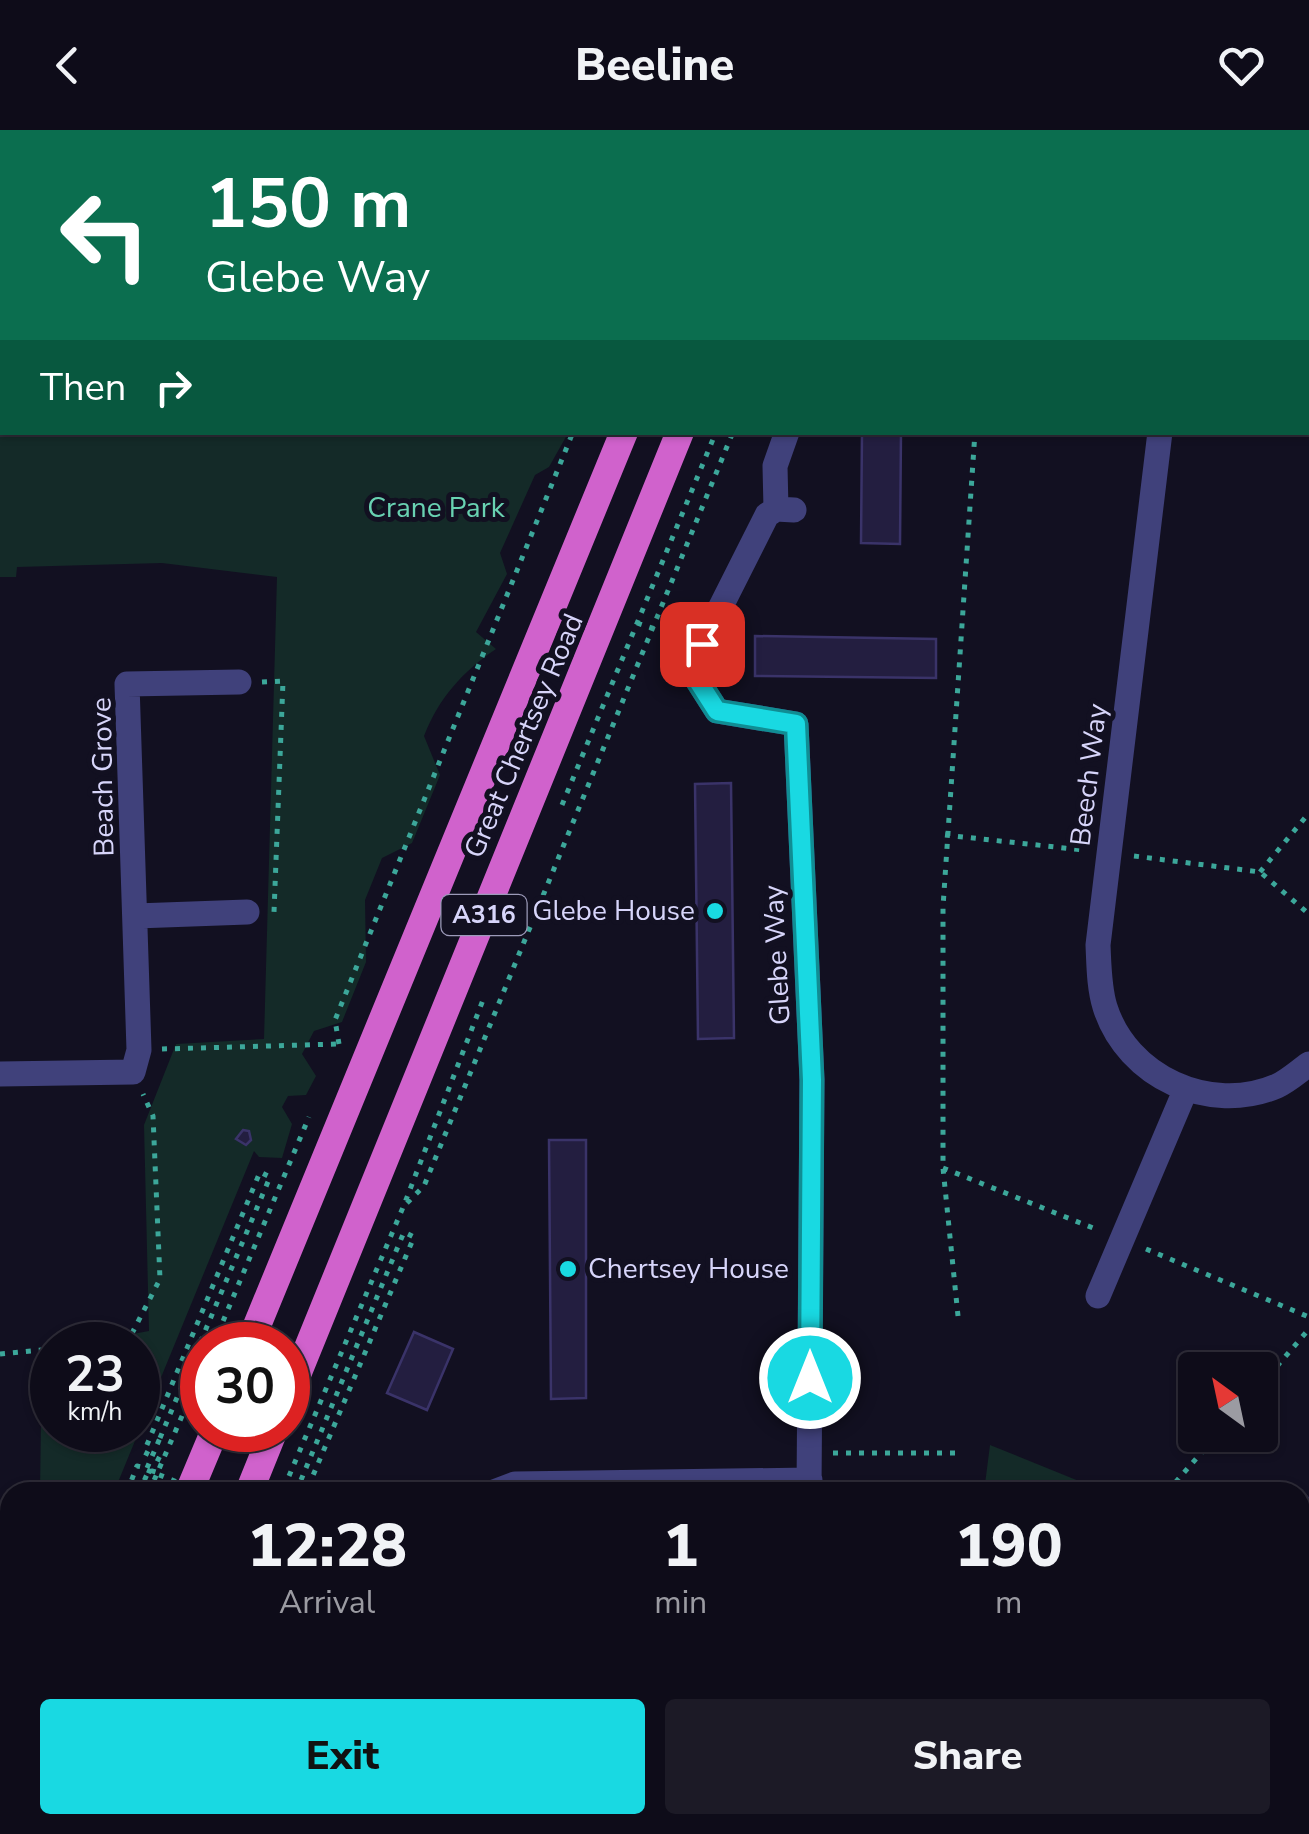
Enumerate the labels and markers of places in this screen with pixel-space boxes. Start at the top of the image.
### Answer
pin [660,602,745,687]
place label: Glebe House [532,892,695,930]
marker: Glebe House [704,900,726,922]
place label: Chertsey House [588,1250,789,1288]
marker: Chertsey House [557,1258,579,1280]

